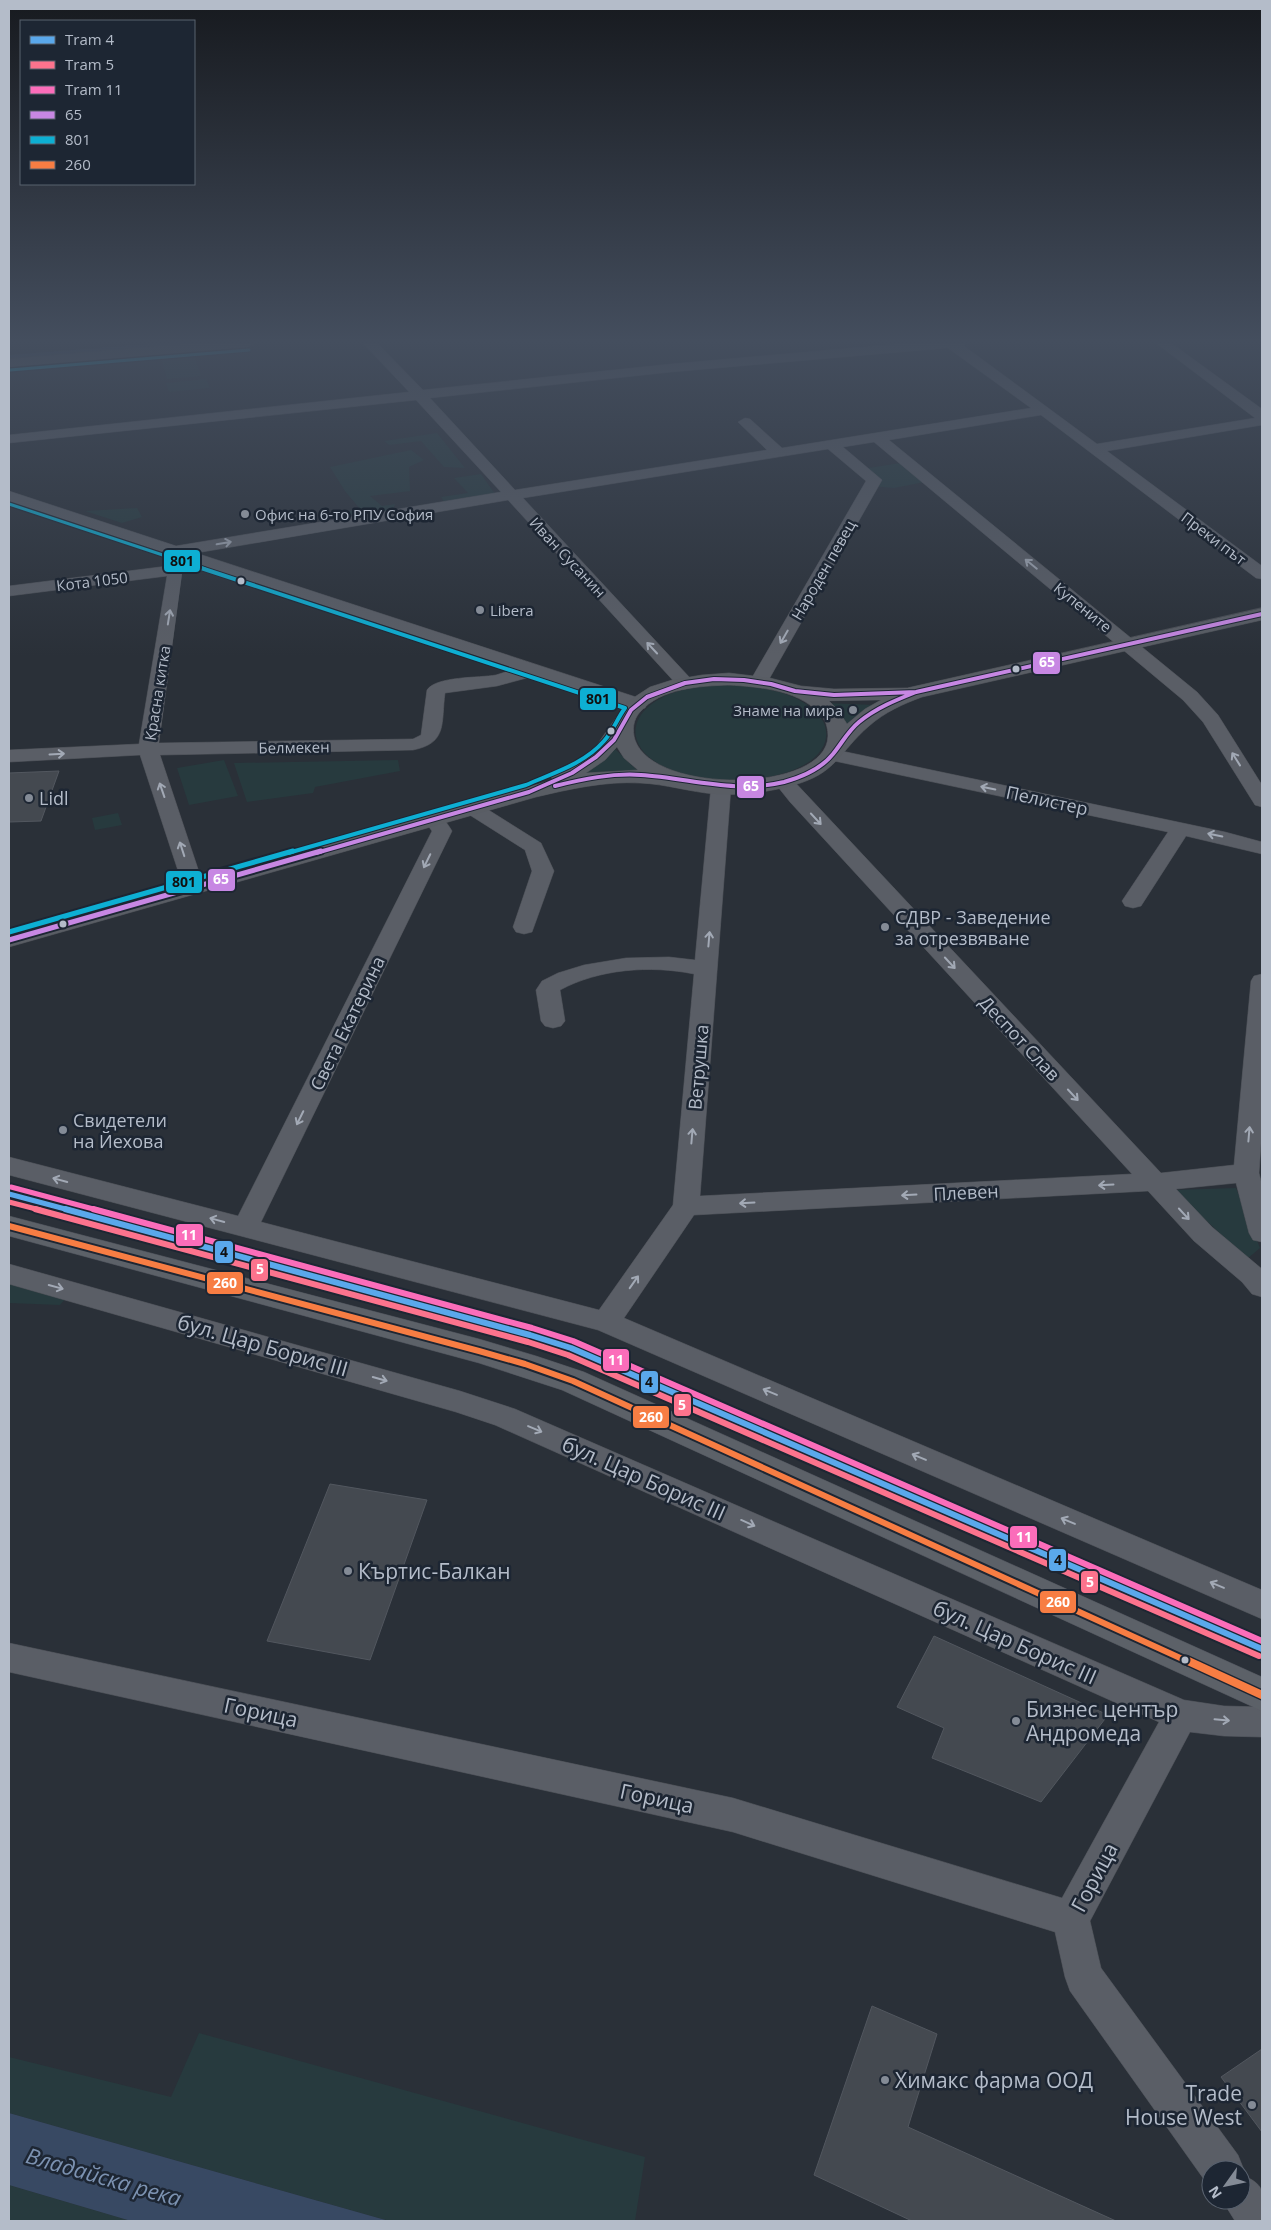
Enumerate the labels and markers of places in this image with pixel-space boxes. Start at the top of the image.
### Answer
place label: Офис на 6-то РПУ София [255,504,433,524]
marker: Офис на 6-то РПУ София [239,508,251,520]
unlabelled marker [236,576,246,586]
place label: Libera [490,600,534,620]
marker: Libera [474,604,486,616]
unlabelled marker [1011,664,1021,674]
place label: Знаме на мира [733,700,843,720]
marker: Знаме на мира [847,704,859,716]
unlabelled marker [606,726,616,736]
place label: Lidl [39,786,69,810]
marker: Lidl [23,792,35,804]
place label: СДВР - Заведение за отрезвяване [895,905,1051,950]
unlabelled marker [58,919,68,929]
marker: СДВР - Заведение за отрезвяване [879,921,891,933]
place label: Свидетели на Йехова [73,1108,167,1153]
marker: Свидетели на Йехова [57,1124,69,1136]
place label: Къртис-Балкан [358,1557,510,1585]
marker: Къртис-Балкан [342,1565,354,1577]
unlabelled marker [1180,1655,1190,1665]
place label: Бизнес център Андромеда [1026,1695,1178,1747]
marker: Бизнес център Андромеда [1010,1715,1022,1727]
place label: Химакс фарма ООД [895,2066,1093,2094]
marker: Химакс фарма ООД [879,2074,891,2086]
place label: Trade House West [1125,2079,1242,2131]
marker: Trade House West [1246,2099,1258,2111]

